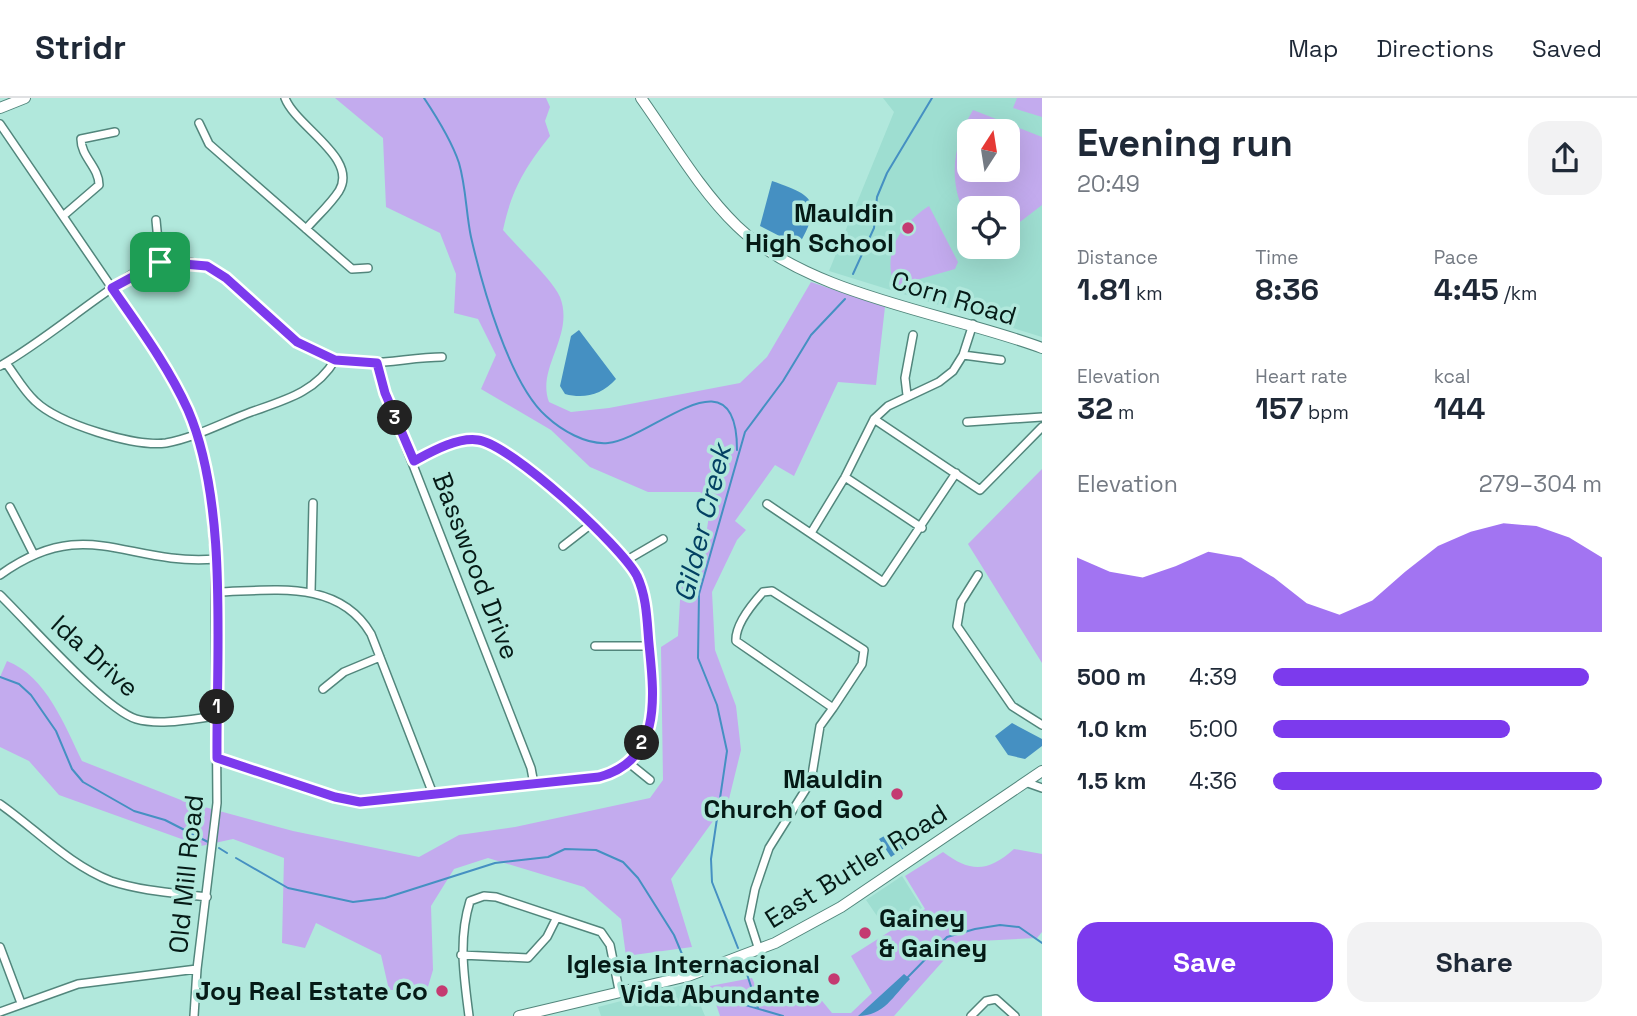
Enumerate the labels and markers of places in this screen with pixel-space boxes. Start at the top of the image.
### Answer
place label: Mauldin High School [745,196,894,260]
marker: Mauldin High School [900,220,916,236]
pin [130,232,190,292]
pin: 3 [378,400,412,436]
pin: 1 [200,690,234,724]
pin: 2 [624,726,660,760]
place label: Mauldin Church of God [704,762,883,826]
marker: Mauldin Church of God [889,786,905,802]
place label: Gainey & Gainey [879,901,987,965]
marker: Gainey & Gainey [857,925,873,941]
place label: Iglesia Internacional Vida Abundante [566,947,820,1011]
marker: Iglesia Internacional Vida Abundante [826,971,842,987]
place label: Joy Real Estate Co [195,974,428,1008]
marker: Joy Real Estate Co [434,983,450,999]

